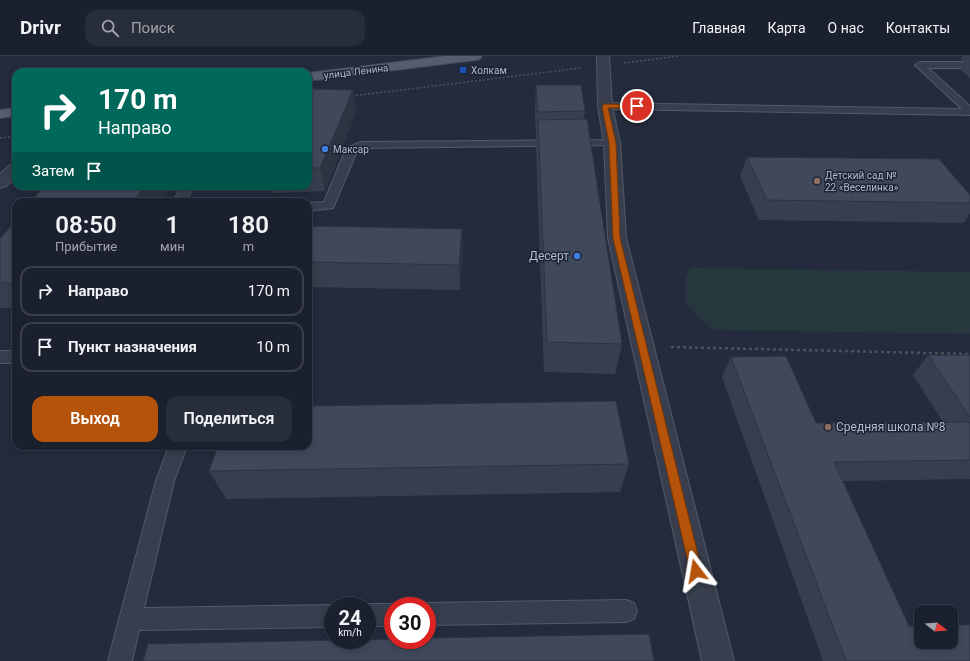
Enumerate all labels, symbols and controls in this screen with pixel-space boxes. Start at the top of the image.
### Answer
search box [85,10,365,46]
text: Drivr [20,16,61,39]
icon: search [99,17,121,39]
text: Поиск [131,19,175,37]
text: Главная [692,20,745,36]
text: Карта [767,20,806,36]
text: О нас [828,20,864,36]
text: Контакты [886,20,950,36]
street label: улица Ленина [323,62,389,81]
marker: Холкам [458,65,468,75]
place label: Холкам [471,65,507,76]
text: 170 m [98,83,177,116]
icon: right [32,84,84,136]
pin [620,89,654,123]
icon: arrive [626,95,648,117]
text: Направо [98,117,171,138]
marker: Максар [320,144,330,154]
place label: Максар [333,144,369,155]
icon: arrive [83,160,105,182]
text: Затем [32,162,75,180]
place label: Детский сад № 22 «Веселинка» [825,170,899,193]
marker: Детский сад № 22 «Веселинка» [812,176,822,186]
text: 08:50 [55,211,117,239]
text: 1 [166,211,179,239]
text: 180 [228,211,269,239]
text: Прибытие [55,239,117,254]
text: мин [160,239,185,254]
text: m [243,239,254,254]
place label: Десерт [529,249,569,263]
marker: Десерт [572,251,582,261]
icon: right [34,280,56,302]
text: Направо [68,282,129,300]
text: 170 m [248,282,290,300]
icon: arrive [34,336,56,358]
text: Пункт назначения [68,338,197,356]
text: 10 m [256,338,290,356]
button: Выход [32,396,158,442]
button: Поделиться [166,396,292,442]
place label: Средняя школа №8 [836,420,946,434]
marker: Средняя школа №8 [823,422,833,432]
position arrow [675,550,717,592]
speed limit sign: 30 [384,597,436,649]
north arrow [914,605,958,649]
map controls [914,605,958,649]
text: 24 [339,606,361,630]
text: km/h [338,627,362,638]

